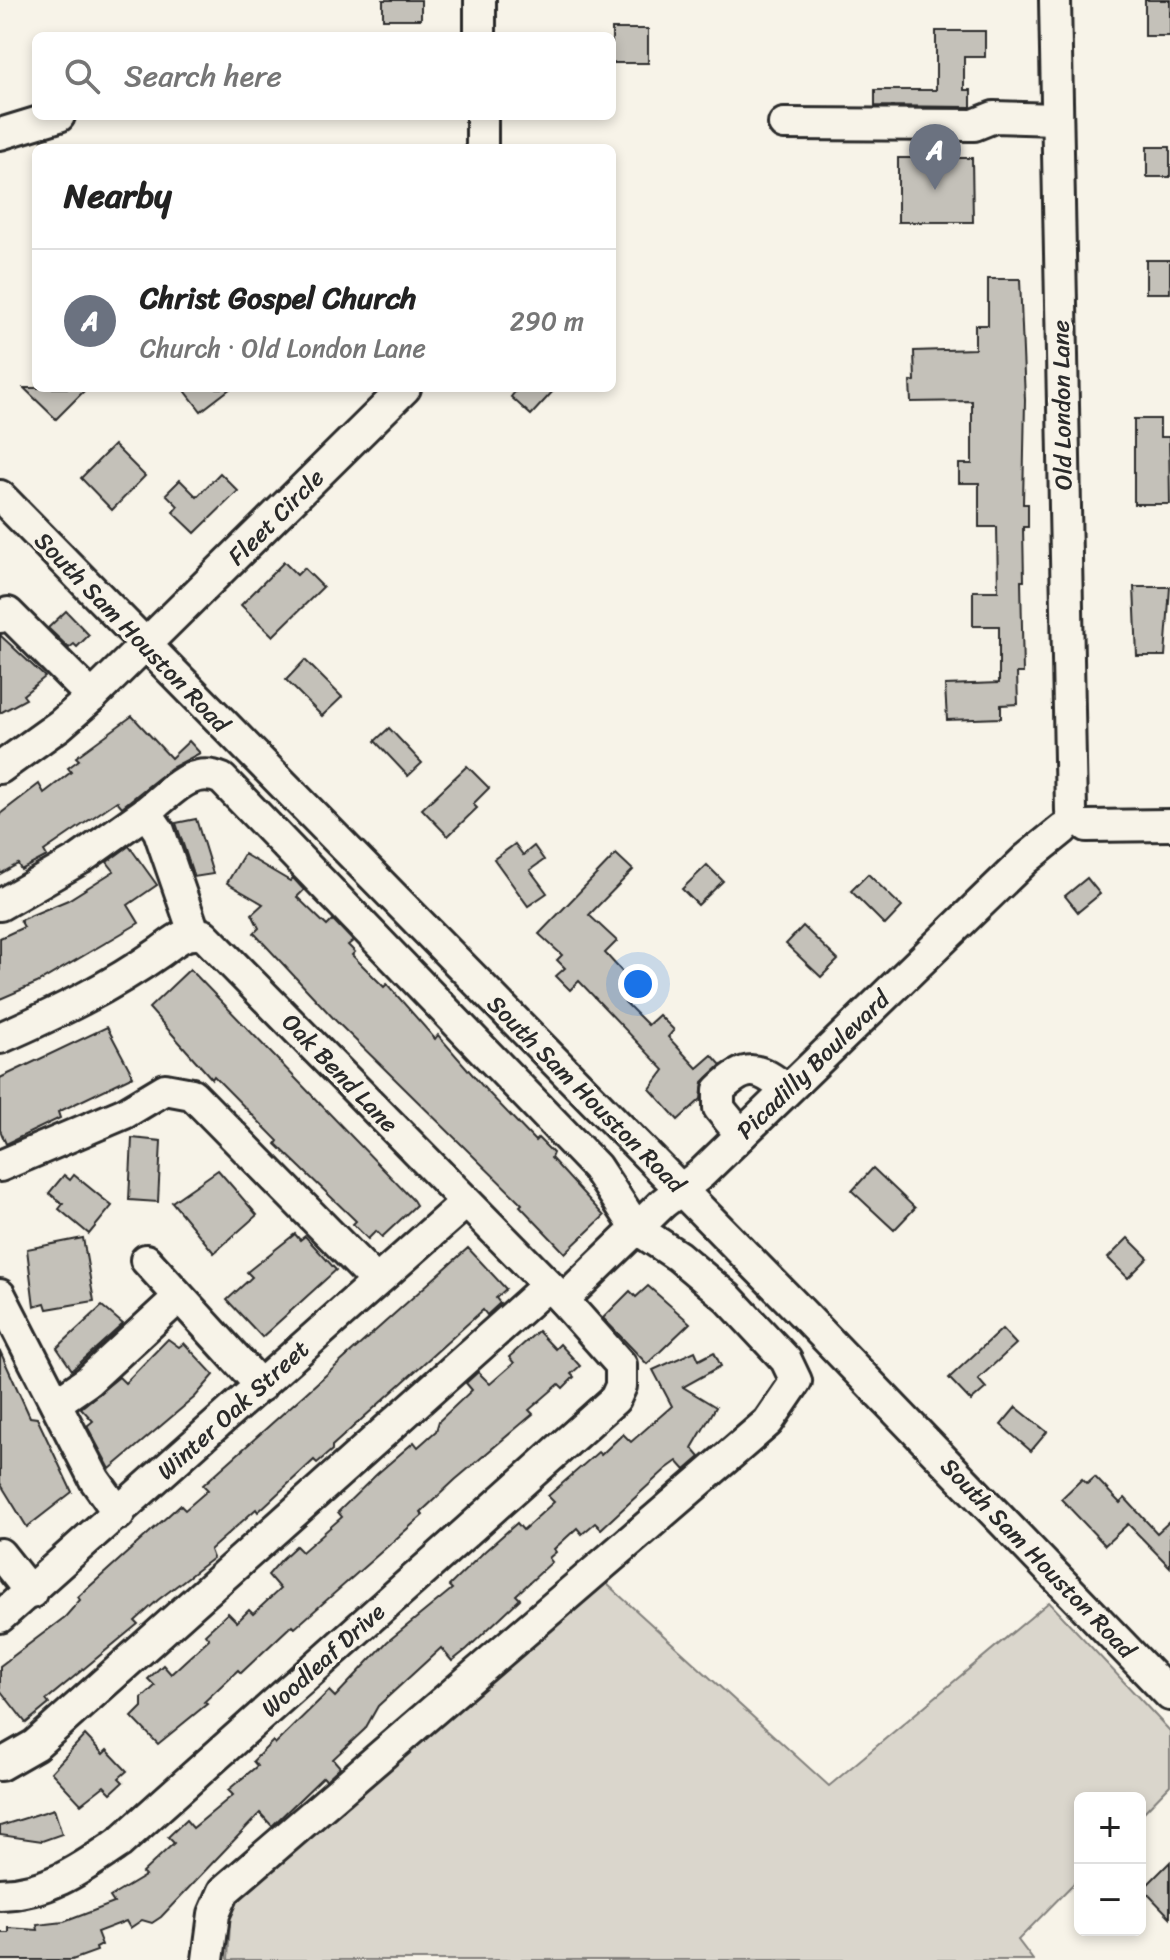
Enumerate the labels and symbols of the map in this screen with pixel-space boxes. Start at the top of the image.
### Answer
pin: A [909,124,961,190]
street label: Old London Lane [1040,320,1084,490]
street label: Fleet Circle [217,458,335,576]
street label: South Sam Houston Road [24,521,242,744]
your location [618,964,658,1004]
street label: Picadilly Boulevard [726,979,901,1150]
street label: South Sam Houston Road [477,985,697,1205]
street label: Oak Bend Lane [271,1003,409,1143]
street label: Winter Oak Street [147,1329,319,1491]
street label: South Sam Houston Road [930,1447,1148,1670]
street label: Woodleaf Drive [251,1592,395,1728]

